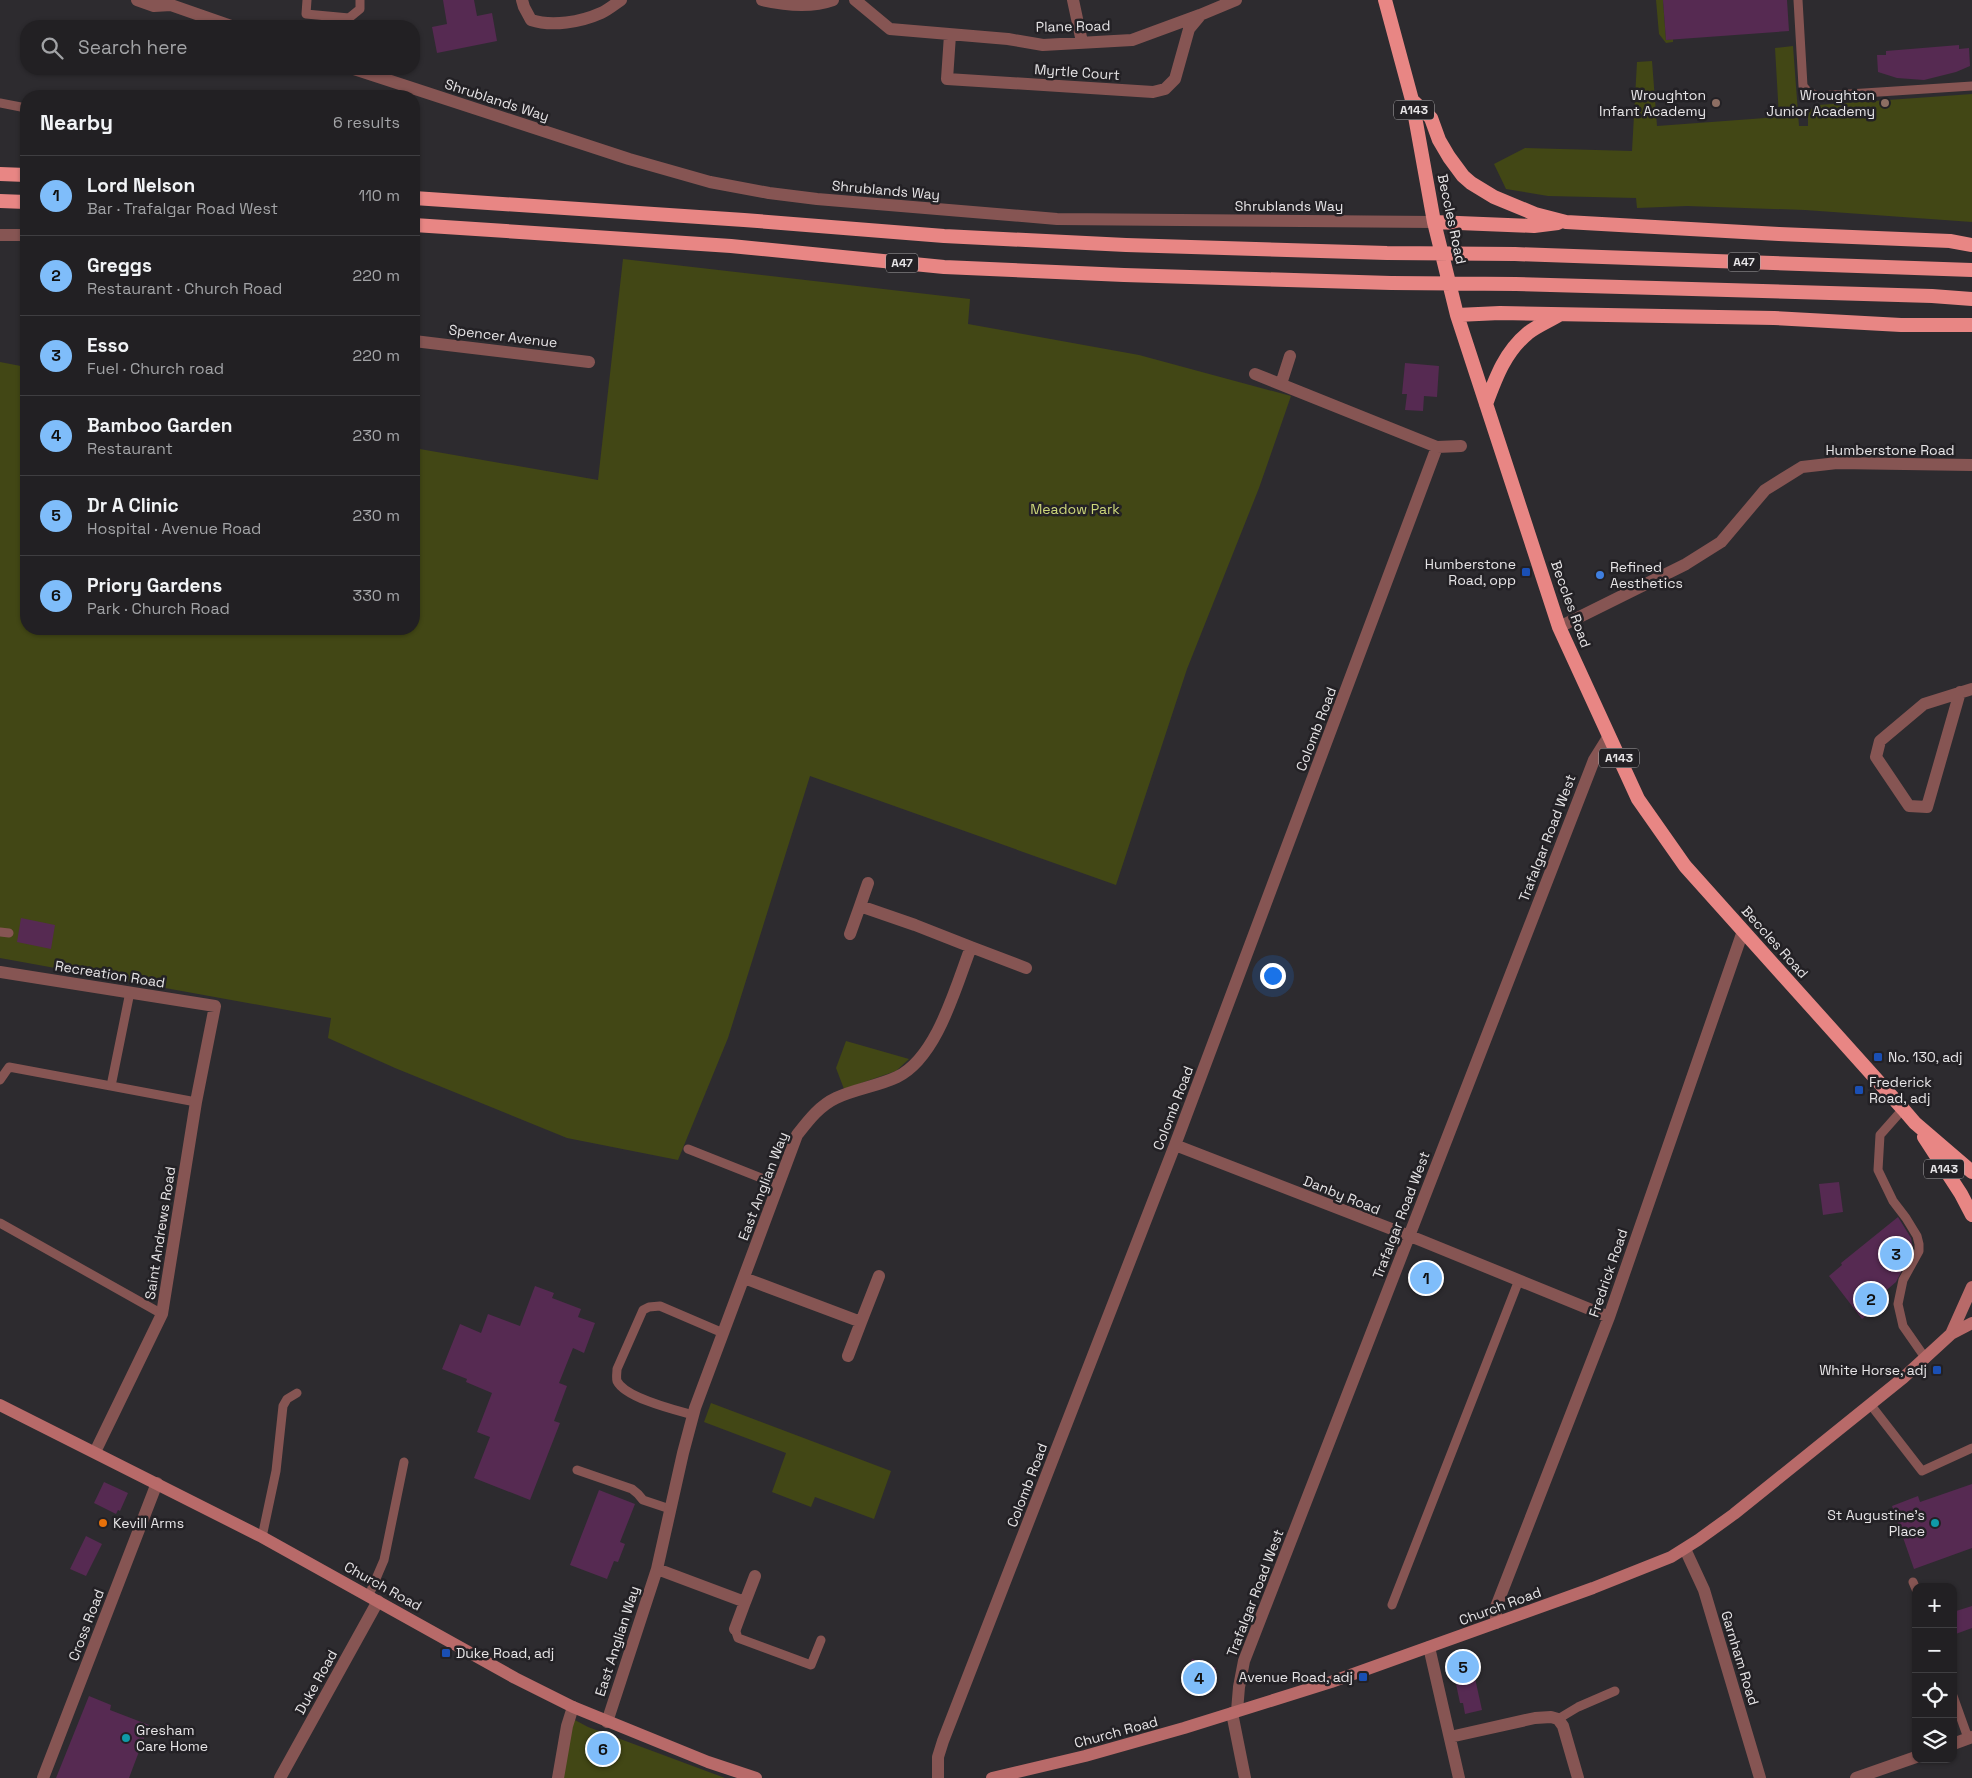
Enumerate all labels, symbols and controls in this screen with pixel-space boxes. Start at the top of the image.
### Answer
street label: Plane Road [1035,16,1111,36]
search box [20,20,420,75]
icon: search [38,34,66,62]
text: Search here [78,35,188,60]
street label: Myrtle Court [1034,60,1120,84]
street label: Shrublands Way [443,75,551,125]
place label: Wroughton Infant Academy [1599,86,1706,120]
place label: Wroughton Junior Academy [1766,86,1875,120]
marker: Wroughton Infant Academy [1710,97,1722,109]
marker: Wroughton Junior Academy [1879,97,1891,109]
road number: A143 [1394,100,1434,120]
text: Nearby [40,109,113,136]
text: 6 results [333,112,400,133]
street label: Beccles Road [1434,172,1470,266]
text: Lord Nelson [87,173,195,198]
street label: Shrublands Way [831,176,941,204]
text: 1 [52,185,60,206]
text: 110 m [358,185,400,206]
street label: Shrublands Way [1235,197,1343,215]
text: Bar · Trafalgar Road West [87,198,278,219]
road number: A47 [1728,252,1760,272]
text: Greggs [87,253,152,278]
road number: A47 [886,254,918,272]
text: 2 [51,265,61,286]
text: 220 m [353,265,400,286]
text: Restaurant · Church Road [87,278,282,299]
street label: Spencer Avenue [448,320,558,352]
text: Esso [87,333,129,358]
text: 3 [51,345,61,366]
text: 220 m [353,345,400,366]
text: Fuel · Church road [87,358,224,379]
text: Bamboo Garden [87,413,233,438]
text: 4 [51,425,61,446]
text: 230 m [353,425,400,446]
text: Restaurant [87,438,173,459]
street label: Humberstone Road [1825,441,1955,459]
text: Dr A Clinic [87,493,179,518]
park label: Meadow Park [1030,500,1120,518]
text: 5 [51,505,61,526]
text: 230 m [353,505,400,526]
text: Hospital · Avenue Road [87,518,261,539]
place label: Humberstone Road, opp [1425,555,1516,589]
street label: Beccles Road [1547,558,1595,650]
place label: Refined Aesthetics [1610,558,1683,592]
marker: Humberstone Road, opp [1520,566,1532,578]
marker: Refined Aesthetics [1594,569,1606,581]
text: Priory Gardens [87,573,222,598]
text: 6 [51,585,61,606]
text: 330 m [353,585,400,606]
text: Park · Church Road [87,598,230,619]
street label: Colomb Road [1292,684,1340,774]
road number: A143 [1599,748,1639,768]
street label: Trafalgar Road West [1514,772,1580,904]
street label: Beccles Road [1738,902,1812,982]
street label: Recreation Road [54,956,166,992]
your location [1260,963,1286,989]
place label: No. 130, adj [1888,1048,1963,1066]
marker: No. 130, adj [1872,1051,1884,1063]
street label: Colomb Road [1149,1063,1197,1153]
place label: Frederick Road, adj [1869,1073,1932,1107]
marker: Frederick Road, adj [1853,1084,1865,1096]
street label: East Anglian Way [734,1129,792,1243]
street label: Trafalgar Road West [1368,1149,1434,1281]
road number: A143 [1924,1160,1964,1178]
street label: Saint Andrews Road [141,1165,179,1301]
street label: Danby Road [1301,1171,1383,1219]
street label: Fredrick Road [1584,1226,1632,1320]
pin: 3 [1880,1235,1912,1273]
pin: 1 [1410,1259,1442,1297]
pin: 2 [1855,1280,1887,1318]
place label: White Horse, adj [1819,1361,1927,1379]
marker: White Horse, adj [1931,1364,1943,1376]
street label: Colomb Road [1003,1440,1051,1530]
place label: St Augustine's Place [1827,1506,1925,1540]
place label: Kevill Arms [113,1514,184,1532]
marker: Kevill Arms [97,1517,109,1529]
marker: St Augustine's Place [1929,1517,1941,1529]
street label: Trafalgar Road West [1222,1527,1288,1659]
street label: Church Road [341,1557,425,1615]
street label: Church Road [1457,1583,1543,1629]
map controls [1912,1583,1957,1763]
button: + [1912,1583,1957,1628]
street label: East Anglian Way [591,1584,643,1698]
street label: Cross Road [64,1587,108,1663]
street label: Garnham Road [1717,1609,1763,1707]
button: − [1912,1628,1957,1673]
place label: Duke Road, adj [456,1644,554,1662]
street label: Duke Road [291,1646,341,1718]
marker: Duke Road, adj [440,1647,452,1659]
pin: 5 [1447,1648,1479,1686]
pin: 4 [1183,1659,1215,1697]
place label: Avenue Road, adj [1239,1668,1353,1686]
marker: Avenue Road, adj [1357,1671,1369,1683]
button: locate [1912,1673,1957,1718]
street label: Church Road [1072,1712,1160,1752]
button: layers [1912,1718,1957,1763]
place label: Gresham Care Home [136,1721,208,1755]
pin: 6 [587,1730,619,1768]
marker: Gresham Care Home [120,1732,132,1744]

